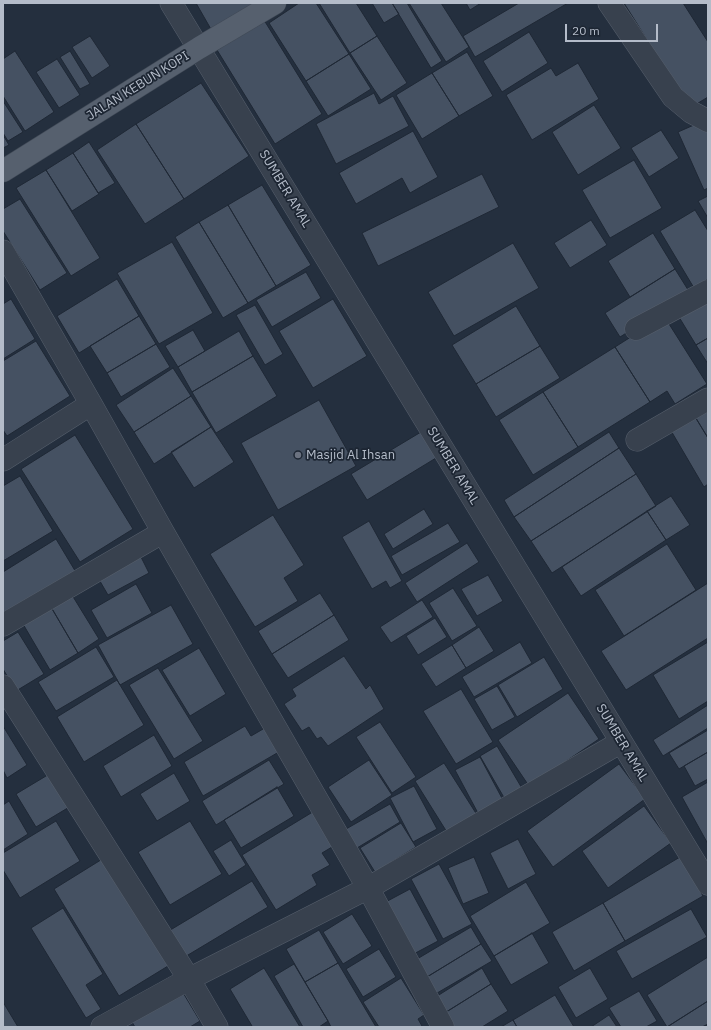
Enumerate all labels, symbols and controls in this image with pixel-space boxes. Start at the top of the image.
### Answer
scale bar [567,16,660,42]
text: 20 m [572,23,600,38]
street label: JALAN KEBUN KOPI [84,48,192,124]
street label: SUMBER AMAL [256,147,314,231]
street label: SUMBER AMAL [424,424,482,508]
place label: Masjid Al Ihsan [306,447,395,463]
marker: Masjid Al Ihsan [293,450,303,460]
street label: SUMBER AMAL [593,701,651,785]

